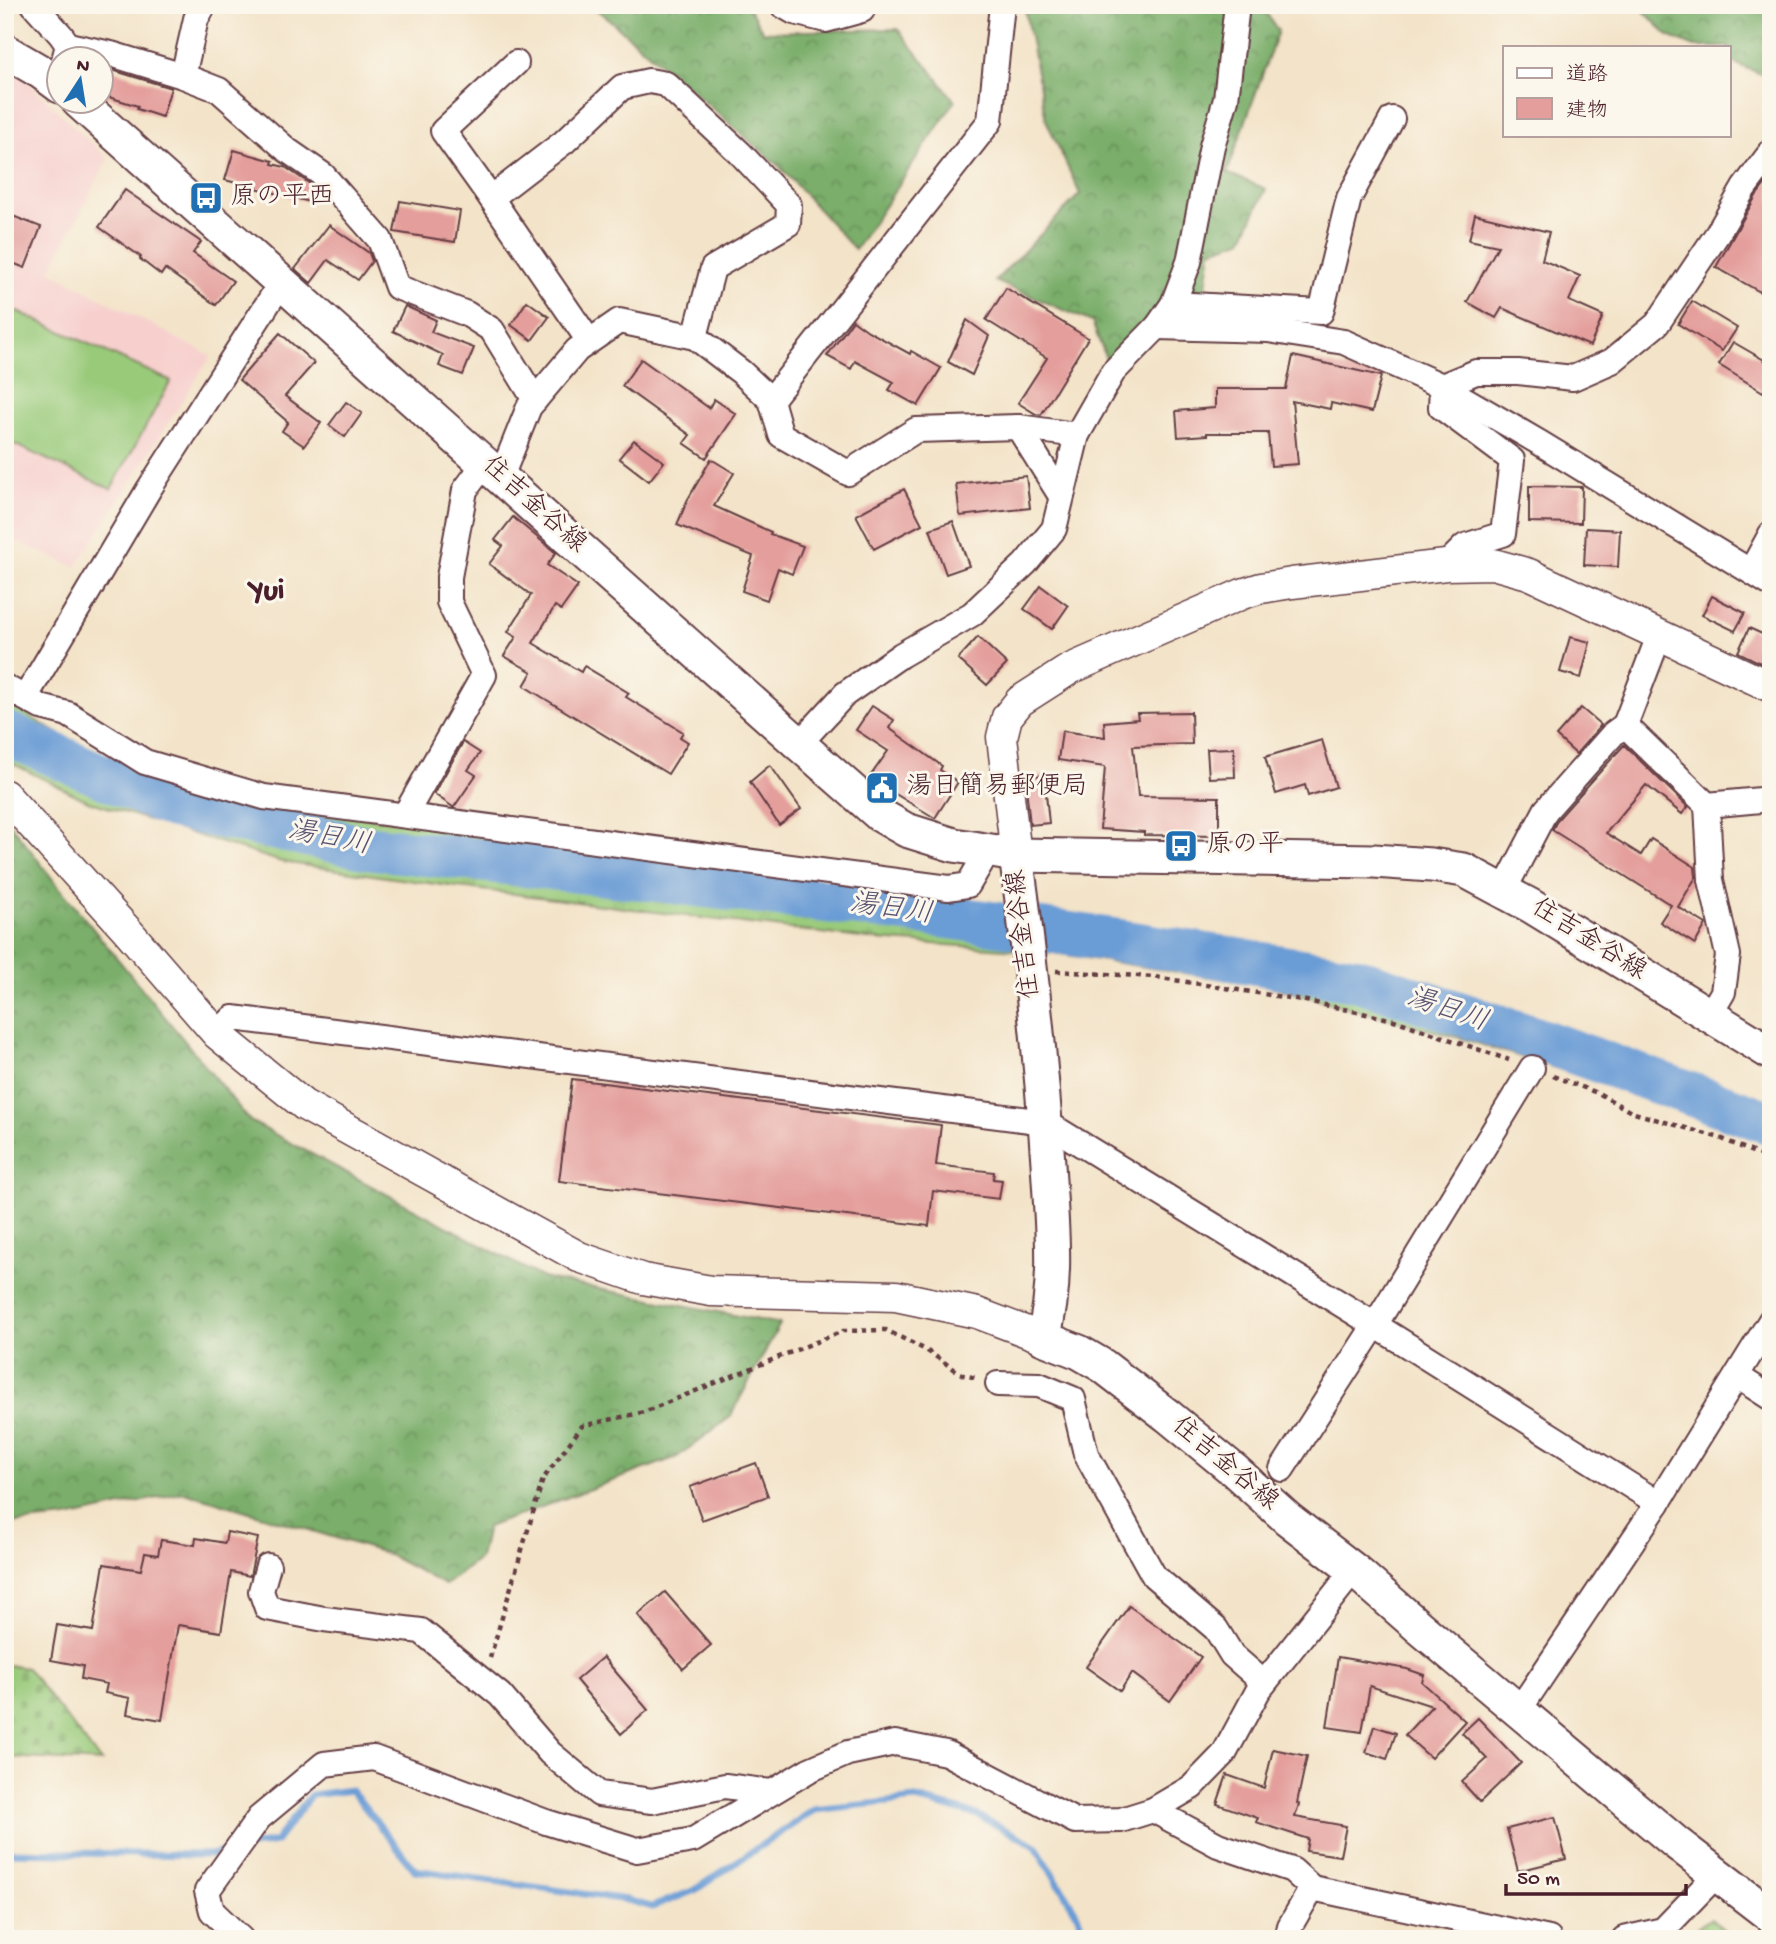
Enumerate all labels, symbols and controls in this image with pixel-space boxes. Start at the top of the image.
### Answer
north arrow [46,46,116,116]
legend [1503,46,1730,136]
text: N [74,54,91,79]
text: 道路 [1566,63,1608,89]
text: 建物 [1566,99,1608,125]
bus stop icon: 原の平西 [187,179,225,217]
place label: 原の平西 [230,183,334,214]
street label: 住吉金谷線 [474,449,593,561]
district label: Yui [247,575,284,610]
public building icon: 湯日簡易郵便局 [863,769,901,807]
place label: 湯日簡易郵便局 [906,771,1088,804]
water label: 湯日川 [285,815,373,863]
bus stop icon: 原の平 [1162,827,1200,865]
place label: 原の平 [1206,831,1284,862]
street label: 住吉金谷線 [1000,868,1048,1001]
water label: 湯日川 [847,888,935,932]
street label: 住吉金谷線 [1525,892,1652,989]
water label: 湯日川 [1402,982,1492,1040]
street label: 住吉金谷線 [1164,1410,1285,1519]
scale bar [1506,1853,1687,1897]
text: 50 m [1517,1868,1560,1893]

